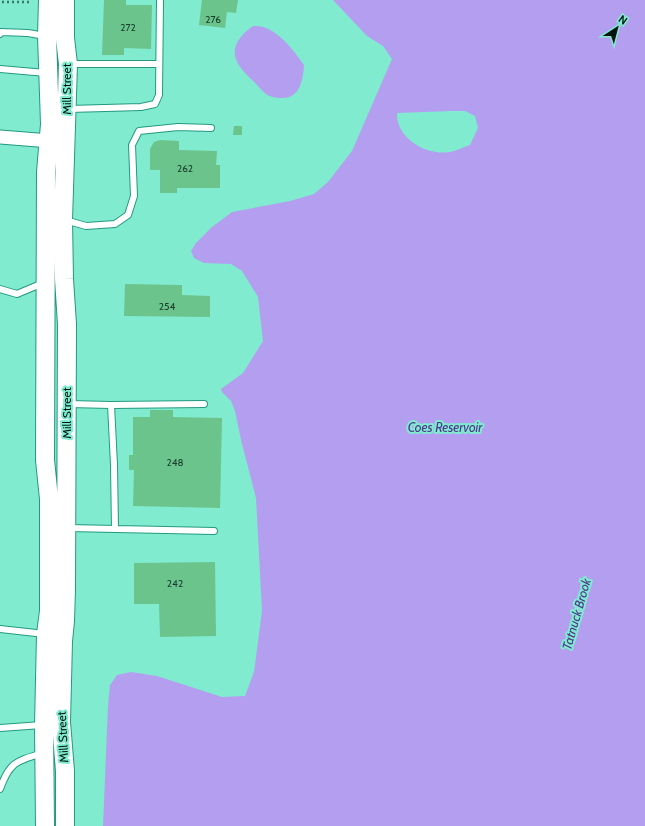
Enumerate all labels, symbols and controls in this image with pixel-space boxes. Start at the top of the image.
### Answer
north arrow [597,8,637,48]
text: N [616,12,630,28]
house number: 276 [205,13,221,26]
house number: 272 [120,21,136,34]
street label: Mill Street [59,63,74,115]
house number: 262 [177,162,193,175]
house number: 254 [159,300,175,313]
street label: Mill Street [59,387,74,439]
water label: Coes Reservoir [408,419,483,435]
house number: 248 [166,456,184,469]
water label: Tatnuck Brook [558,576,594,652]
house number: 242 [167,577,183,590]
street label: Mill Street [54,711,71,763]

